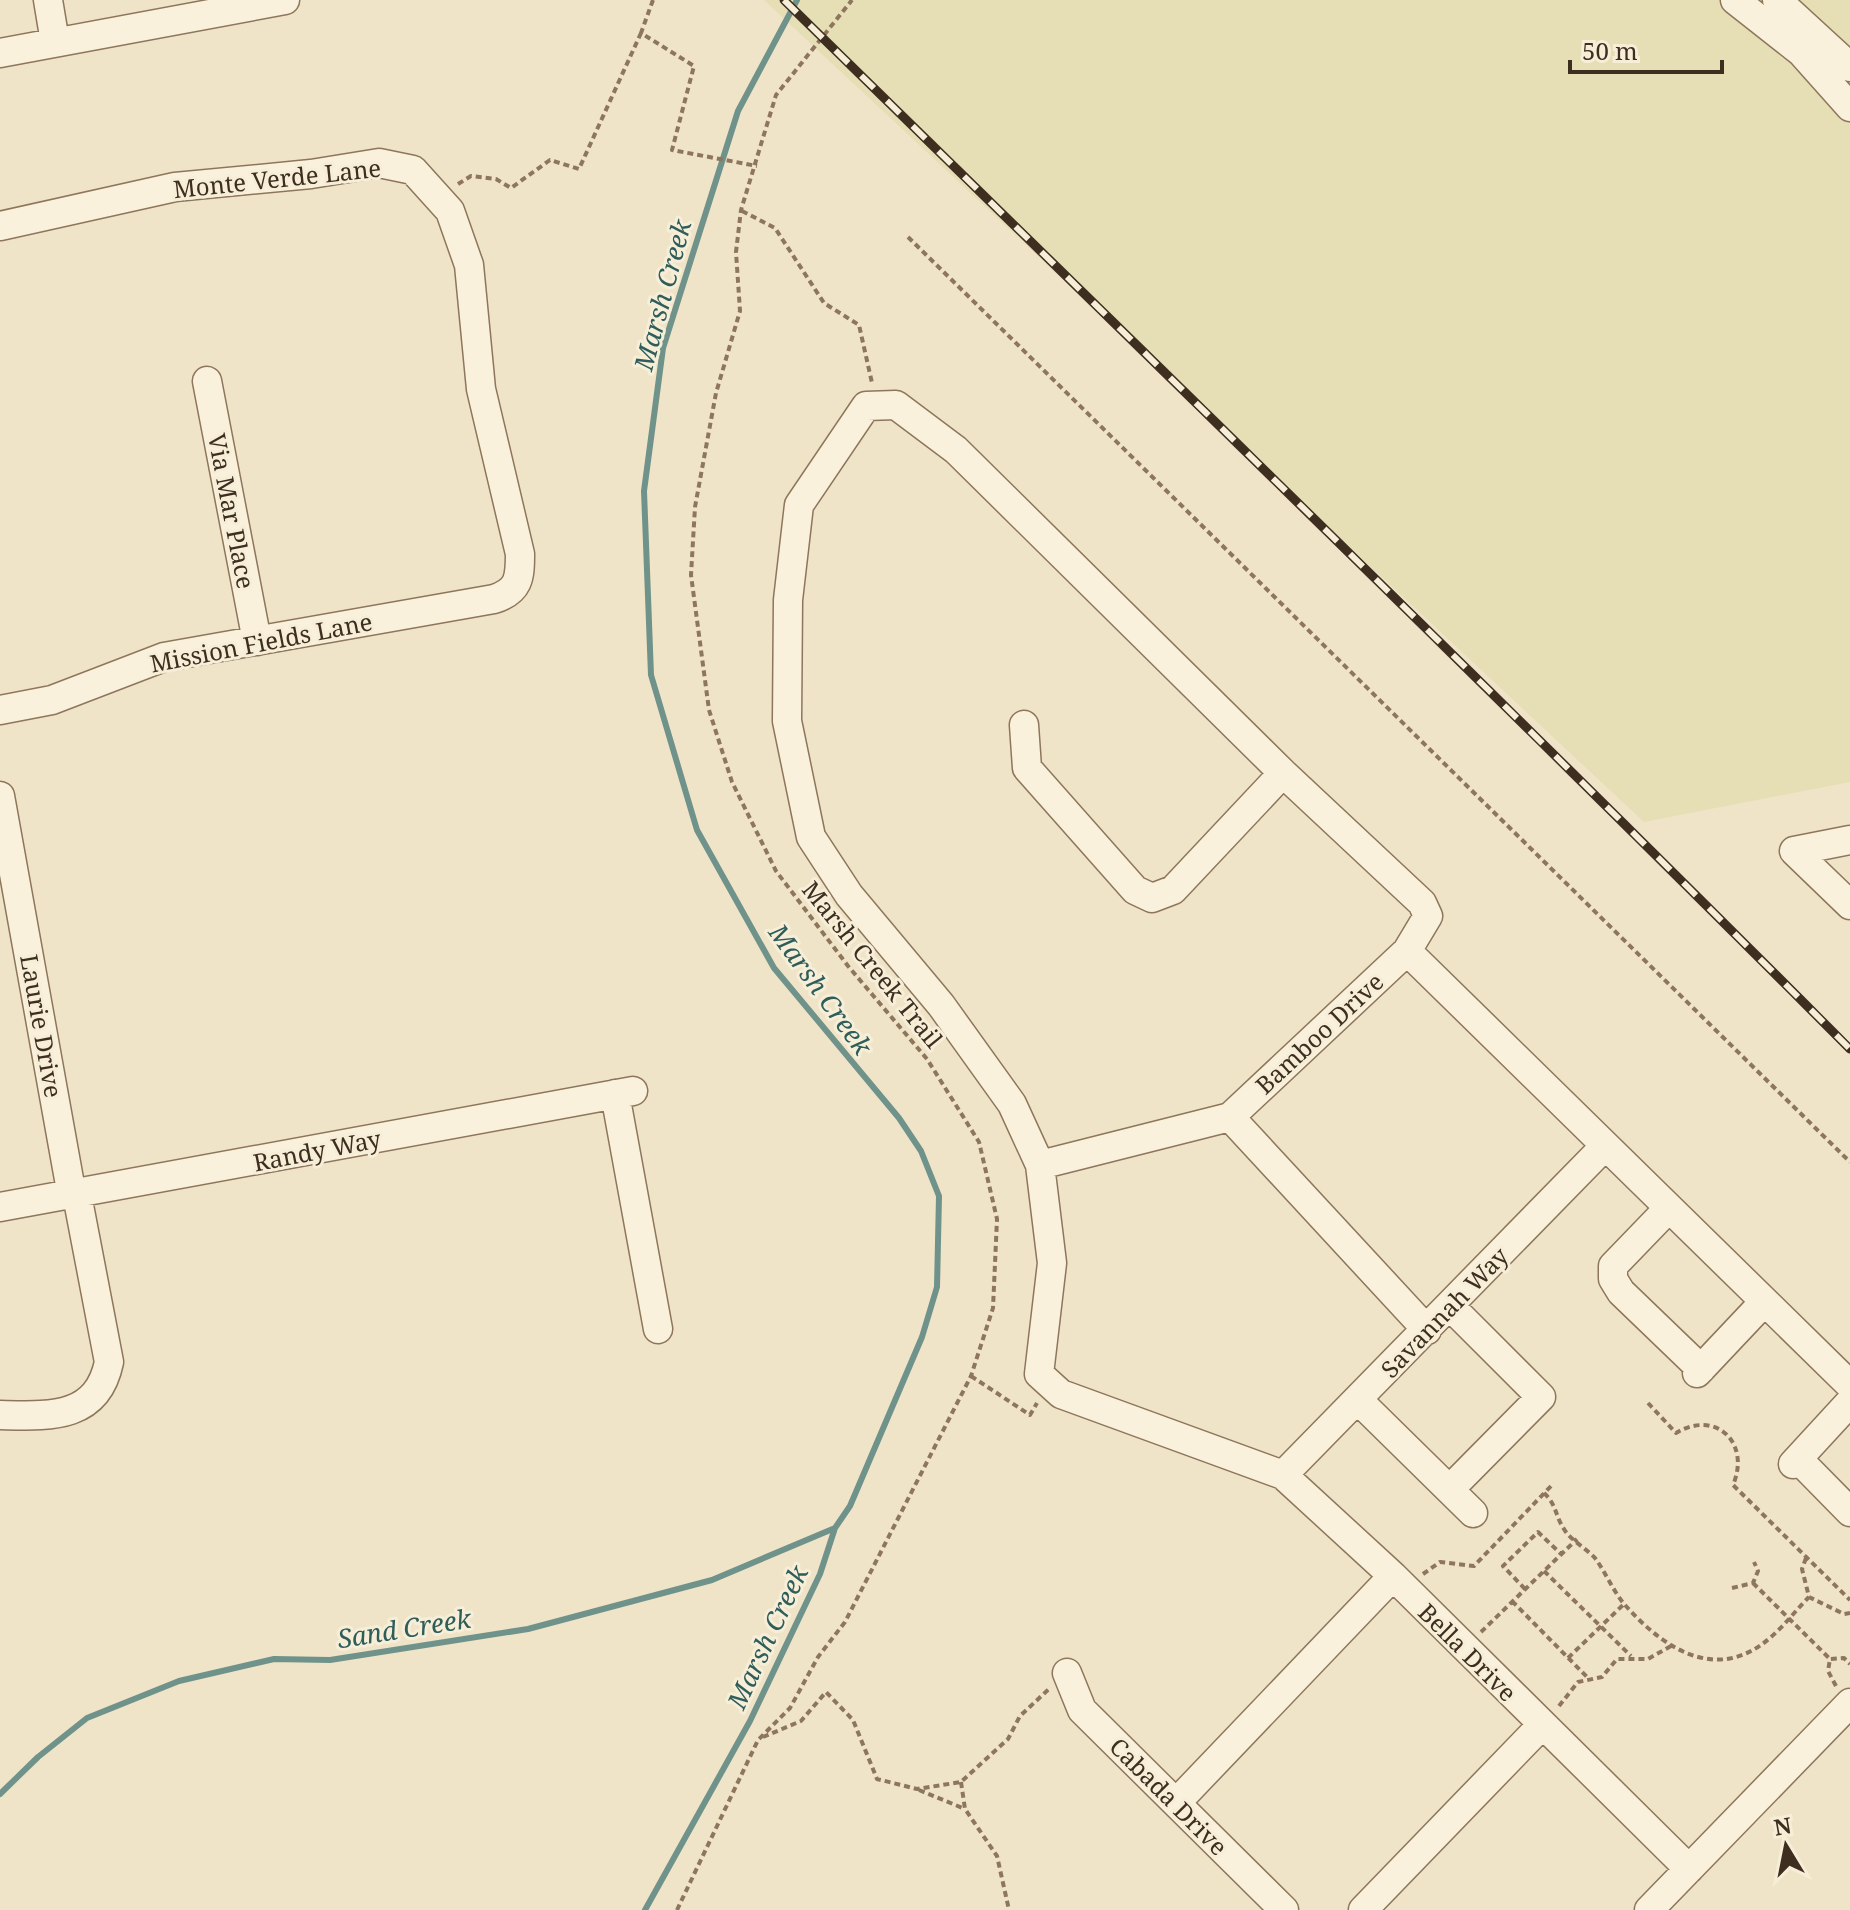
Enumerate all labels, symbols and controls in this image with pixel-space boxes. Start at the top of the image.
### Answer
scale bar [1570,24,1722,74]
text: 50 m [1582,34,1638,67]
street label: Monte Verde Lane [171,151,383,205]
water label: Marsh Creek [624,215,700,375]
street label: Via Mar Place [201,431,263,591]
street label: Mission Fields Lane [147,604,375,680]
street label: Marsh Creek Trail [797,875,949,1053]
water label: Marsh Creek [763,917,879,1061]
street label: Laurie Drive [13,952,71,1100]
street label: Bamboo Drive [1248,965,1390,1101]
street label: Randy Way [250,1121,384,1179]
street label: Savannah Way [1373,1239,1515,1385]
water label: Marsh Creek [718,1558,816,1715]
street label: Bella Drive [1412,1596,1524,1708]
water label: Sand Creek [335,1599,475,1656]
street label: Cabada Drive [1103,1730,1235,1862]
north arrow [1746,1806,1826,1886]
text: N [1771,1809,1793,1842]

